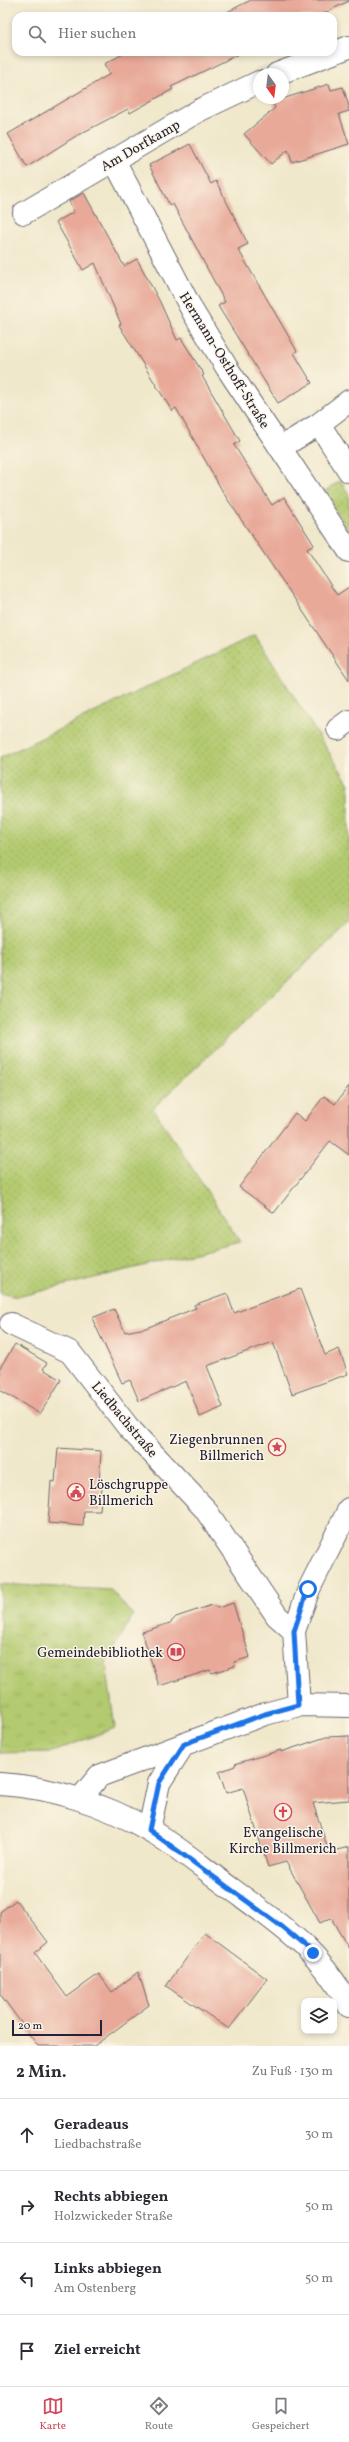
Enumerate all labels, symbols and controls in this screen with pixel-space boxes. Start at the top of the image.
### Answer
search box [12,12,337,56]
icon: search [26,23,48,45]
text: Hier suchen [58,24,136,45]
north arrow [253,68,289,104]
street label: Am Dorfkamp [97,116,184,177]
street label: Hermann-Osthoff-Straße [174,289,274,433]
street label: Liedbachstraße [86,1378,162,1462]
place label: Ziegenbrunnen Billmerich [169,1431,264,1466]
place icon: Ziegenbrunnen Billmerich [267,1437,287,1457]
place label: Löschgruppe Billmerich [89,1476,168,1511]
public building icon: Löschgruppe Billmerich [66,1482,86,1502]
route start [299,1580,317,1598]
library icon: Gemeindebibliothek [166,1642,186,1662]
place label: Gemeindebibliothek [37,1644,163,1663]
church icon: Evangelische Kirche Billmerich [273,1802,293,1822]
place label: Evangelische Kirche Billmerich [229,1824,337,1859]
route end [304,1944,322,1962]
map controls [301,1998,337,2034]
button: layers [301,1998,337,2034]
scale bar [12,2018,102,2037]
text: 20 m [18,2019,42,2034]
text: 2 Min. [16,2061,67,2084]
text: Zu Fuß · 130 m [252,2063,333,2081]
text: Geradeaus [54,2115,129,2136]
icon: ahead [16,2124,38,2146]
text: 30 m [305,2126,333,2144]
text: Liedbachstraße [54,2136,142,2154]
text: Rechts abbiegen [54,2187,169,2208]
icon: right [16,2196,38,2218]
text: 50 m [305,2198,333,2216]
text: Holzwickeder Straße [54,2208,173,2226]
text: Links abbiegen [54,2259,162,2280]
icon: left [16,2268,38,2290]
text: 50 m [305,2270,333,2288]
text: Am Ostenberg [54,2280,136,2298]
icon: arrive [16,2340,38,2362]
text: Ziel erreicht [54,2340,141,2361]
tab: Karte [39,2395,66,2434]
tab: Route [145,2395,173,2434]
tab: Gespeichert [252,2395,310,2434]

